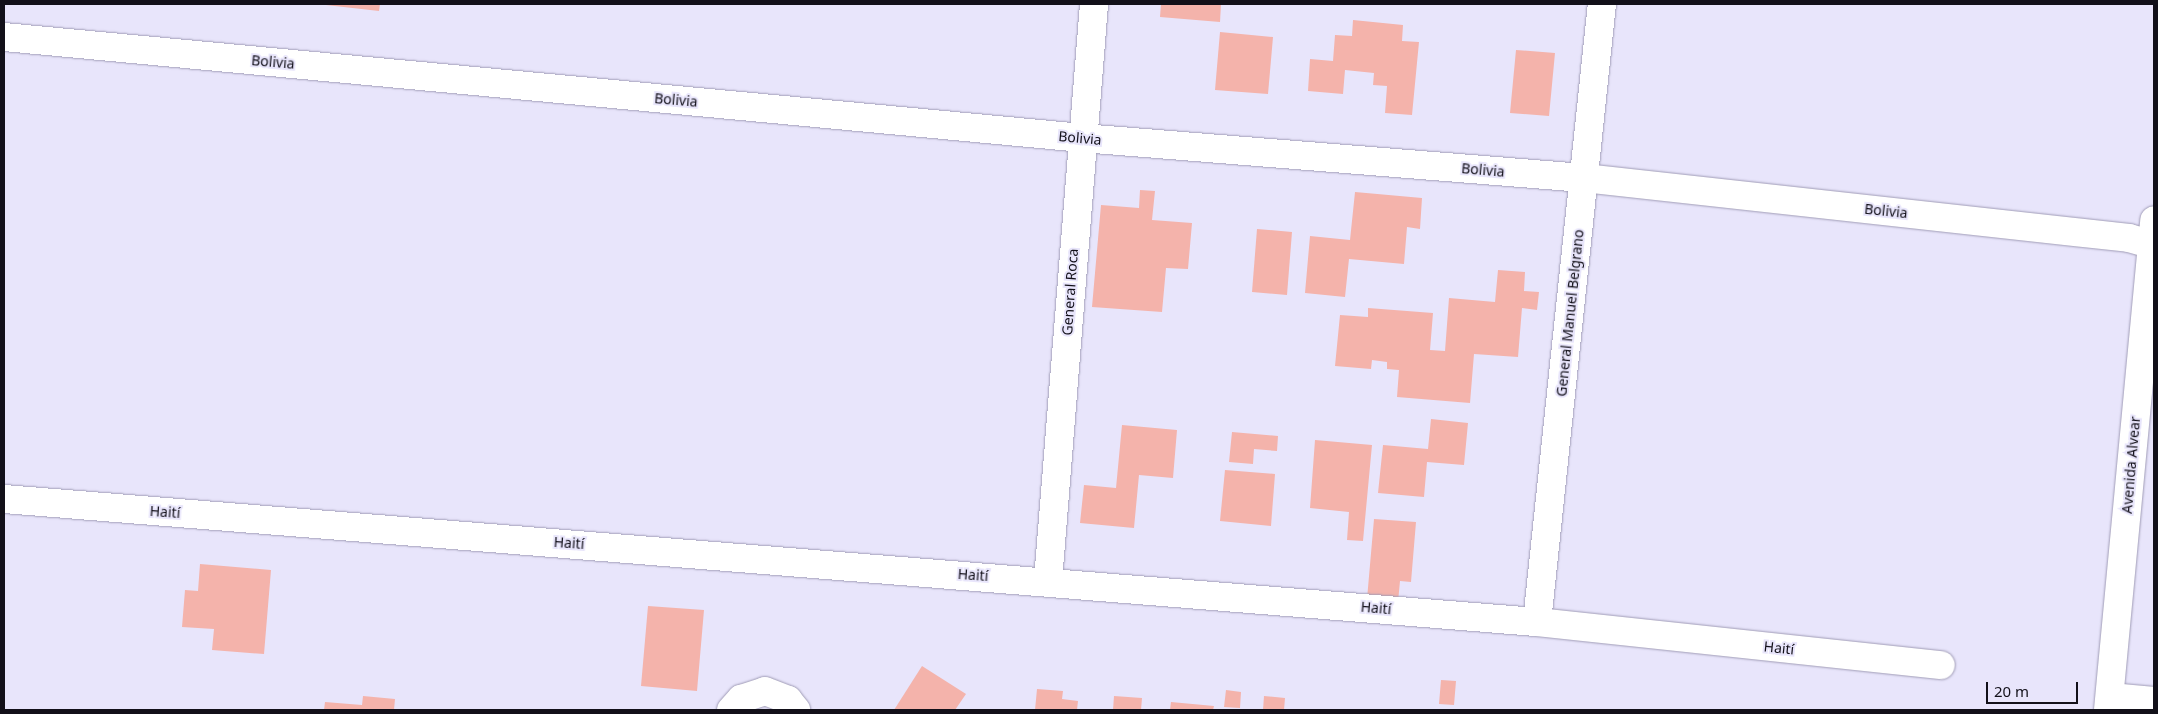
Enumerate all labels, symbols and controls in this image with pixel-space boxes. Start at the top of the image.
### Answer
street label: Bolivia [251,52,295,72]
street label: Bolivia [654,90,698,110]
street label: Bolivia [1058,128,1102,148]
street label: Bolivia [1461,160,1505,180]
street label: Bolivia [1864,200,1908,222]
street label: General Manuel Belgrano [1553,229,1587,397]
street label: General Roca [1059,248,1081,336]
street label: Avenida Alvear [2118,416,2144,514]
street label: Haití [149,503,181,521]
street label: Haití [553,534,585,552]
street label: Haití [957,566,989,584]
street label: Haití [1360,598,1392,618]
street label: Haití [1763,638,1795,658]
scale bar [1988,672,2080,704]
text: 20 m [1994,681,2029,701]

